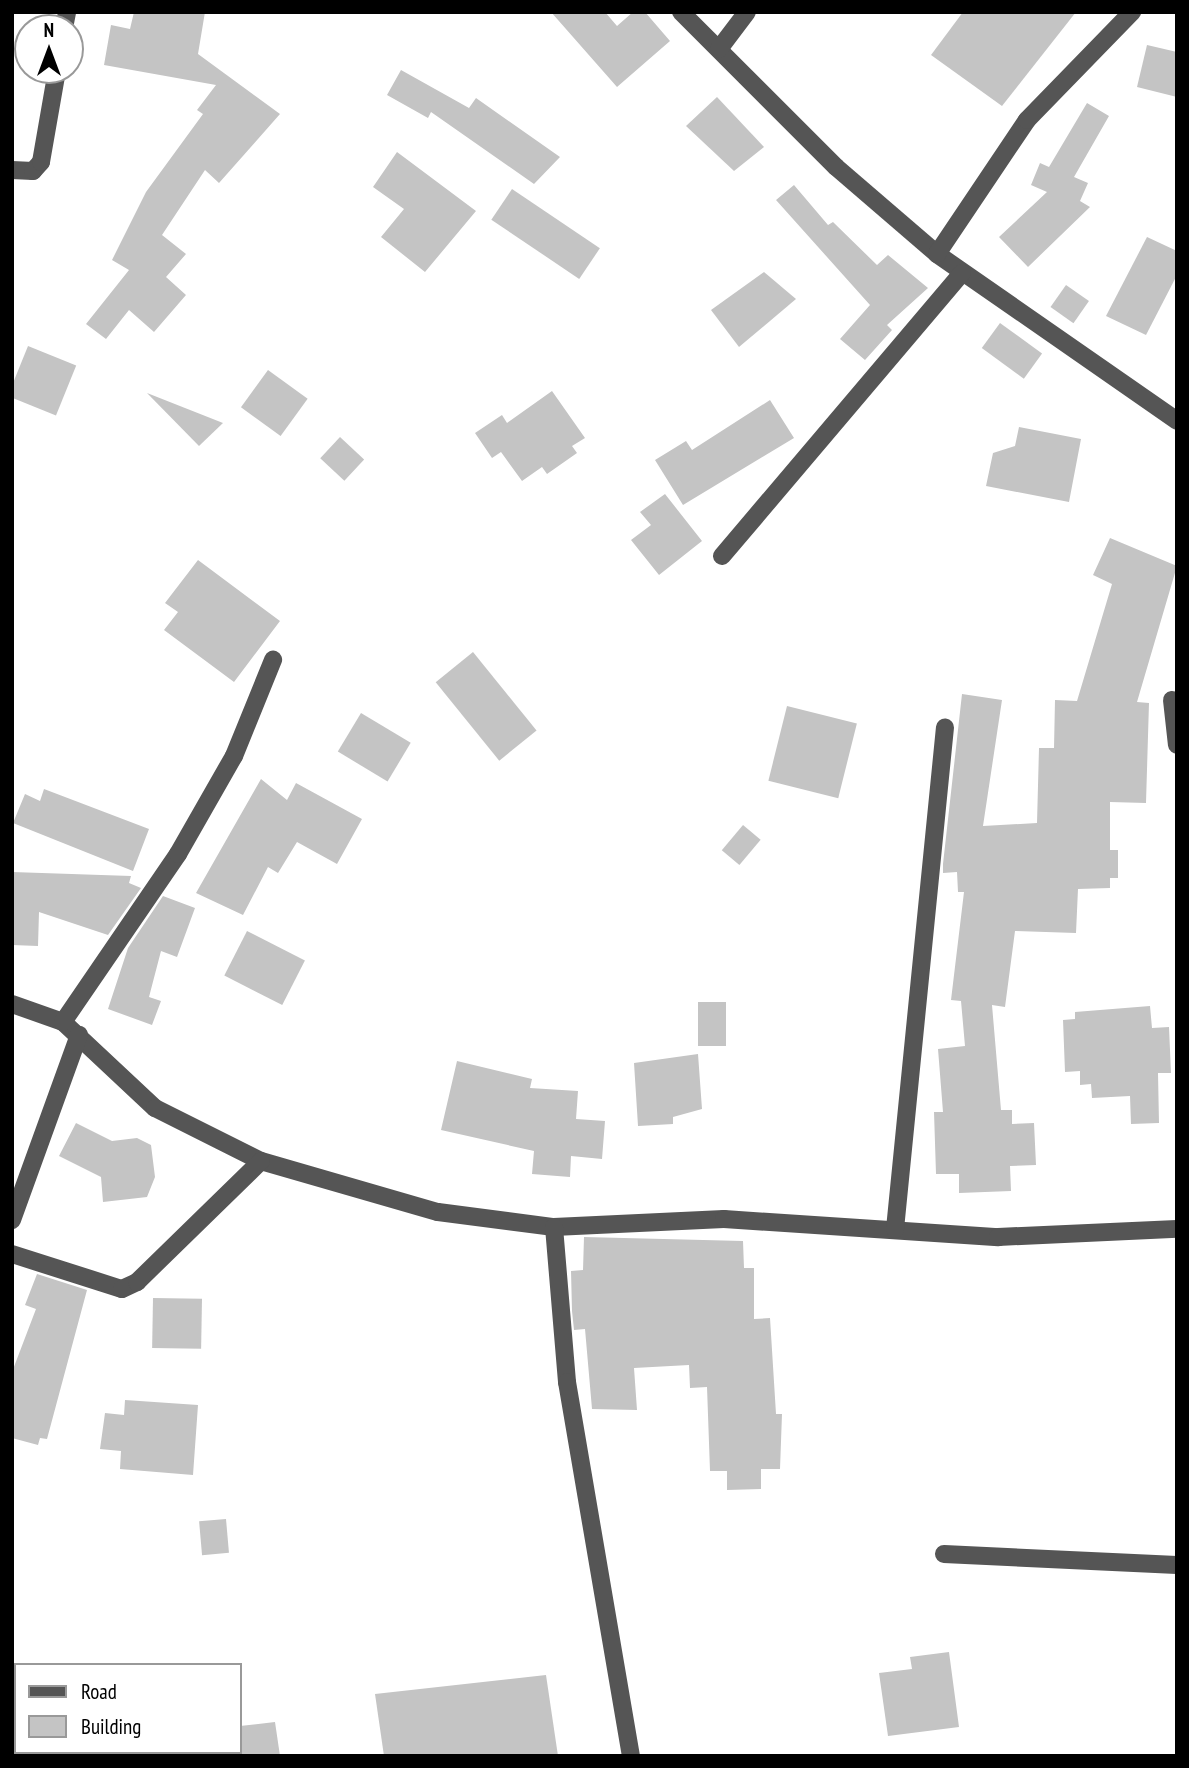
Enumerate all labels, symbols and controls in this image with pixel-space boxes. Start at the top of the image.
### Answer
north arrow [14,14,84,84]
text: N [44,18,54,42]
legend [14,1663,242,1754]
text: Road [81,1678,117,1705]
text: Building [81,1713,141,1740]

